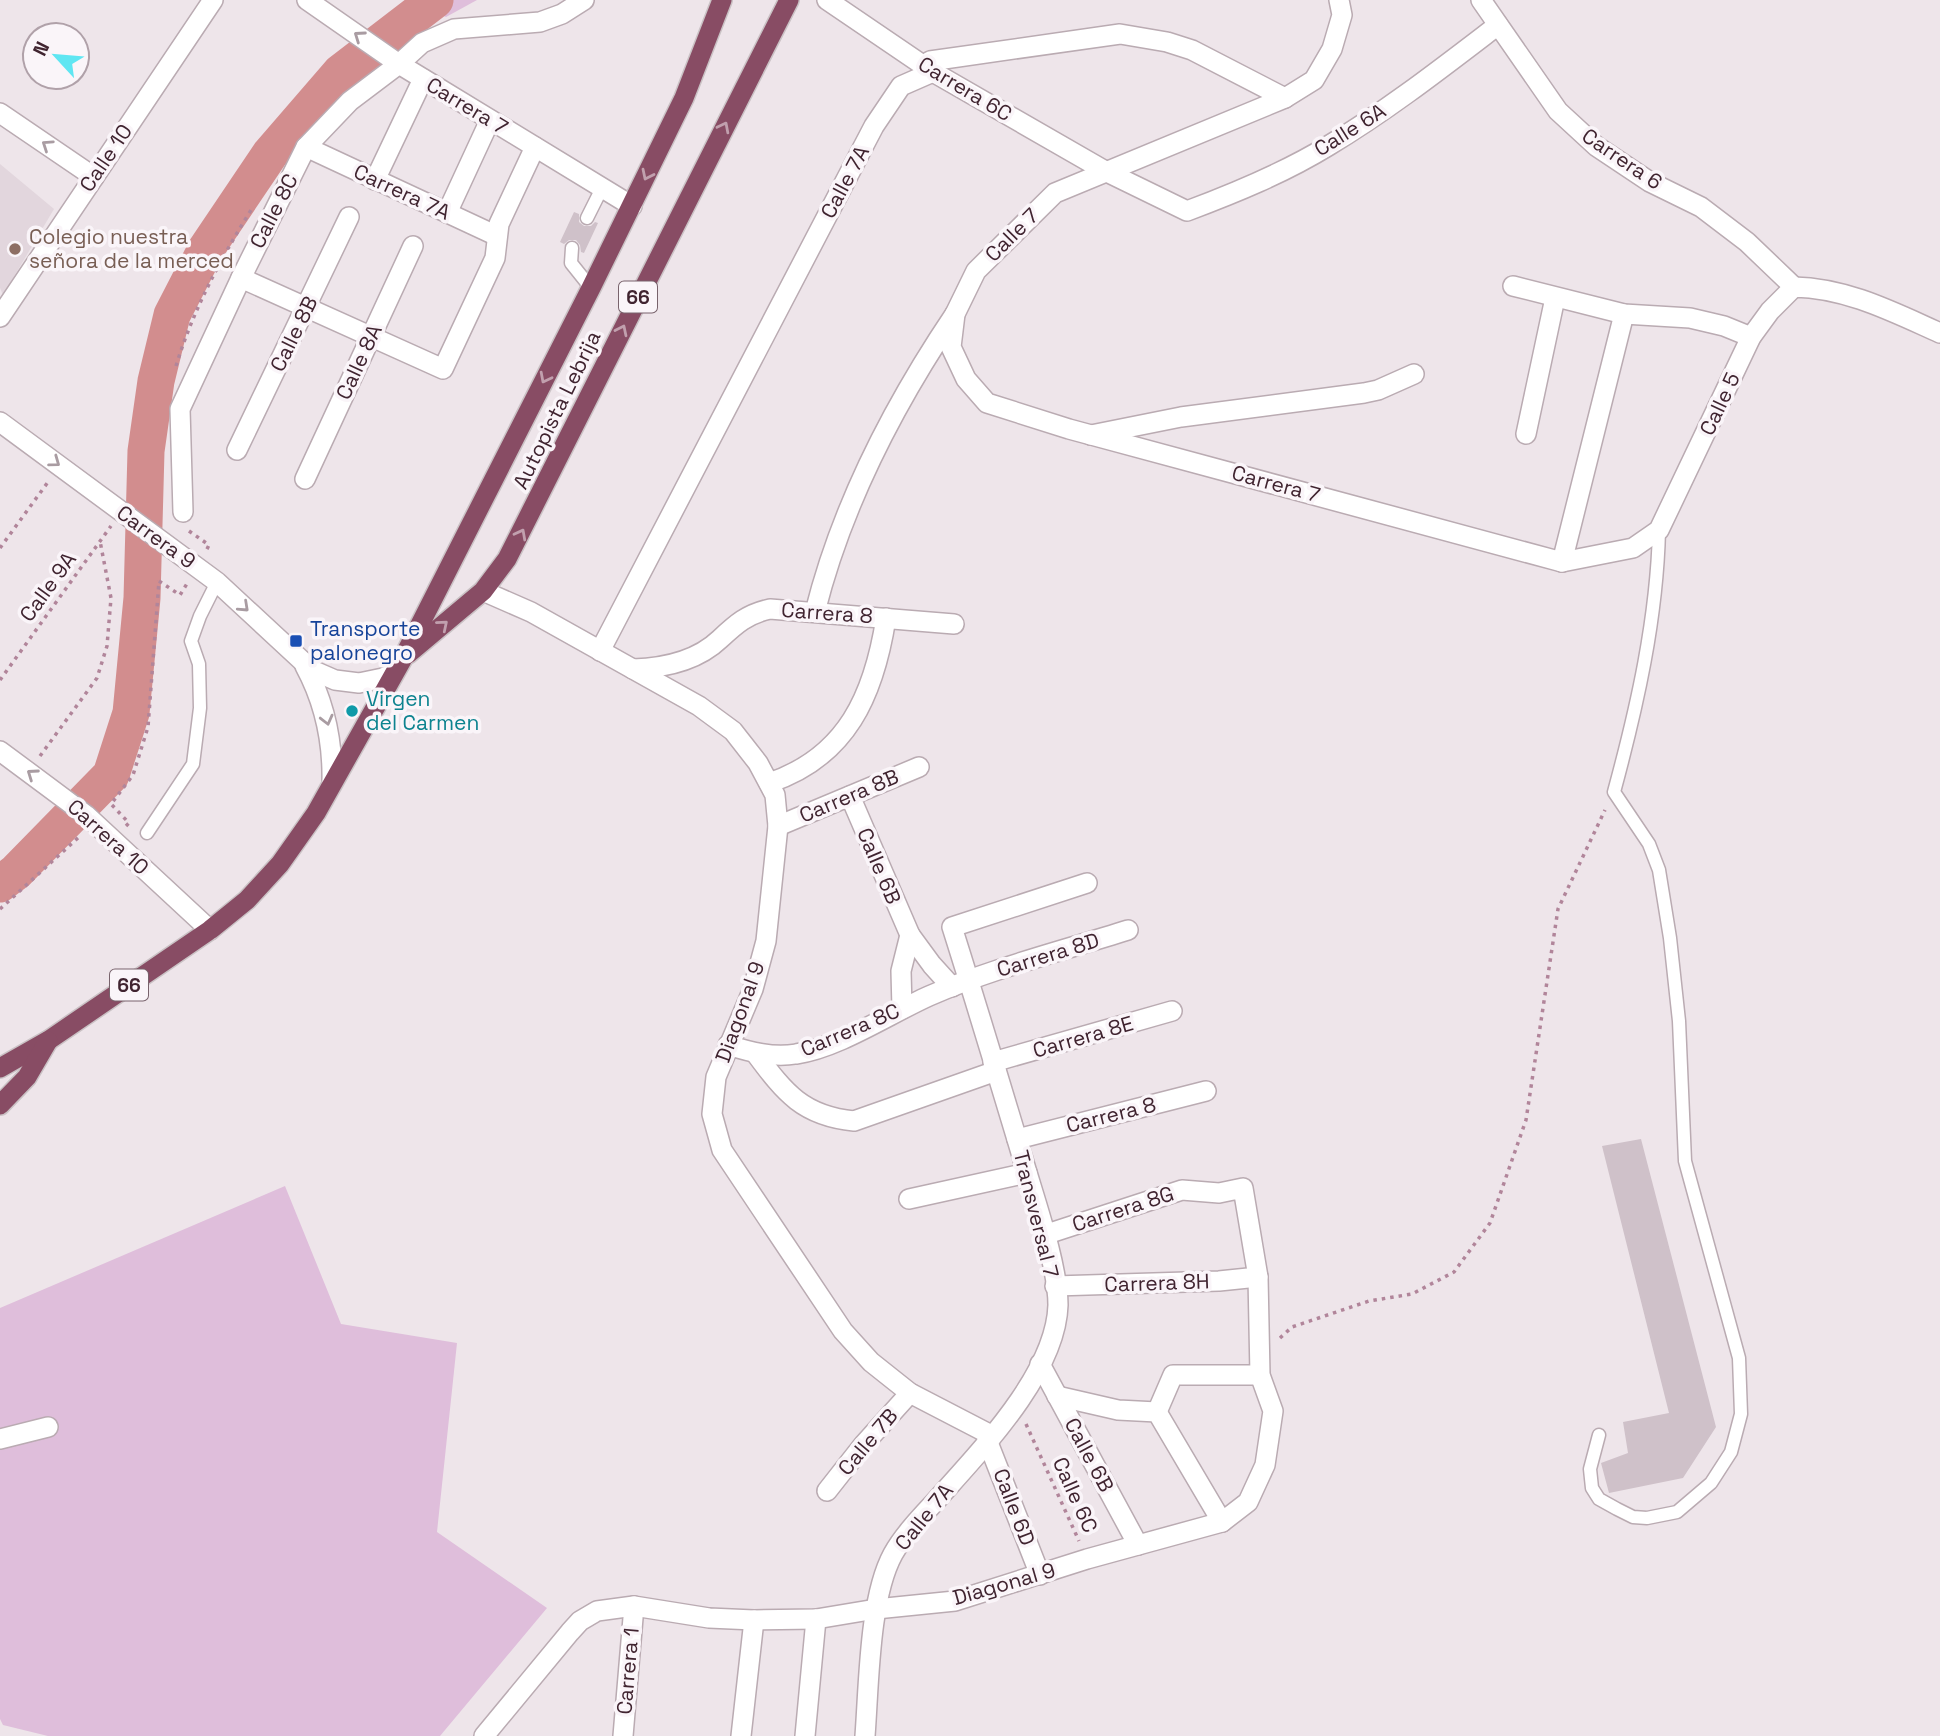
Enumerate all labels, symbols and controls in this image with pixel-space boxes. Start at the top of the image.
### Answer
north arrow [21,21,91,91]
one-way arrow [354,32,367,44]
text: N [27,38,55,60]
street label: Carrera 6C [913,50,1017,127]
street label: Carrera 7 [422,71,513,140]
street label: Calle 6A [1309,97,1391,162]
street label: Calle 10 [73,119,138,197]
one-way arrow [715,122,729,134]
street label: Carrera 6 [1577,122,1668,195]
one-way arrow [42,141,55,153]
street label: Calle 7A [814,141,875,223]
street label: Carrera 7A [350,157,455,226]
one-way arrow [641,168,655,180]
street label: Calle 8C [243,169,304,253]
street label: Calle 7 [979,202,1044,267]
place label: Colegio nuestra señora de la merced [29,223,234,274]
marker: Colegio nuestra señora de la merced [7,241,23,257]
road number: 66 [619,282,657,312]
street label: Calle 8B [264,292,323,376]
street label: Calle 8A [329,320,388,404]
one-way arrow [614,325,628,337]
street label: Autopista Lebrija [507,326,607,493]
street label: Calle 5 [1693,368,1746,440]
one-way arrow [539,371,553,383]
one-way arrow [47,454,60,466]
street label: Carrera 7 [1229,459,1323,508]
street label: Carrera 9 [111,499,201,574]
one-way arrow [512,529,526,541]
street label: Calle 9A [13,547,82,627]
street label: Carrera 8 [780,596,874,629]
one-way arrow [236,599,249,612]
place label: Transporte palonegro [310,615,420,666]
one-way arrow [434,621,447,633]
marker: Transporte palonegro [288,633,304,649]
place label: Virgen del Carmen [366,685,479,736]
marker: Virgen del Carmen [344,703,360,719]
one-way arrow [319,714,333,726]
street label: Carrera 8B [795,763,903,829]
one-way arrow [27,770,40,782]
street label: Carrera 10 [62,793,155,880]
street label: Calle 6B [851,824,908,908]
street label: Carrera 8D [993,926,1102,983]
street label: Diagonal 9 [709,958,770,1066]
road number: 66 [110,970,148,1001]
street label: Carrera 8C [796,997,903,1062]
street label: Carrera 8E [1029,1009,1136,1064]
street label: Carrera 8 [1063,1090,1159,1139]
street label: Transversal 7 [1008,1147,1065,1281]
street label: Carrera 8G [1069,1179,1177,1238]
street label: Carrera 8H [1104,1267,1210,1298]
street label: Calle 7B [832,1403,903,1481]
street label: Calle 6B [1059,1413,1120,1497]
street label: Calle 6C [1047,1453,1104,1537]
street label: Calle 6D [987,1464,1041,1549]
street label: Calle 7A [888,1478,959,1556]
street label: Diagonal 9 [949,1556,1058,1611]
street label: Carrera 1 [610,1626,645,1716]

